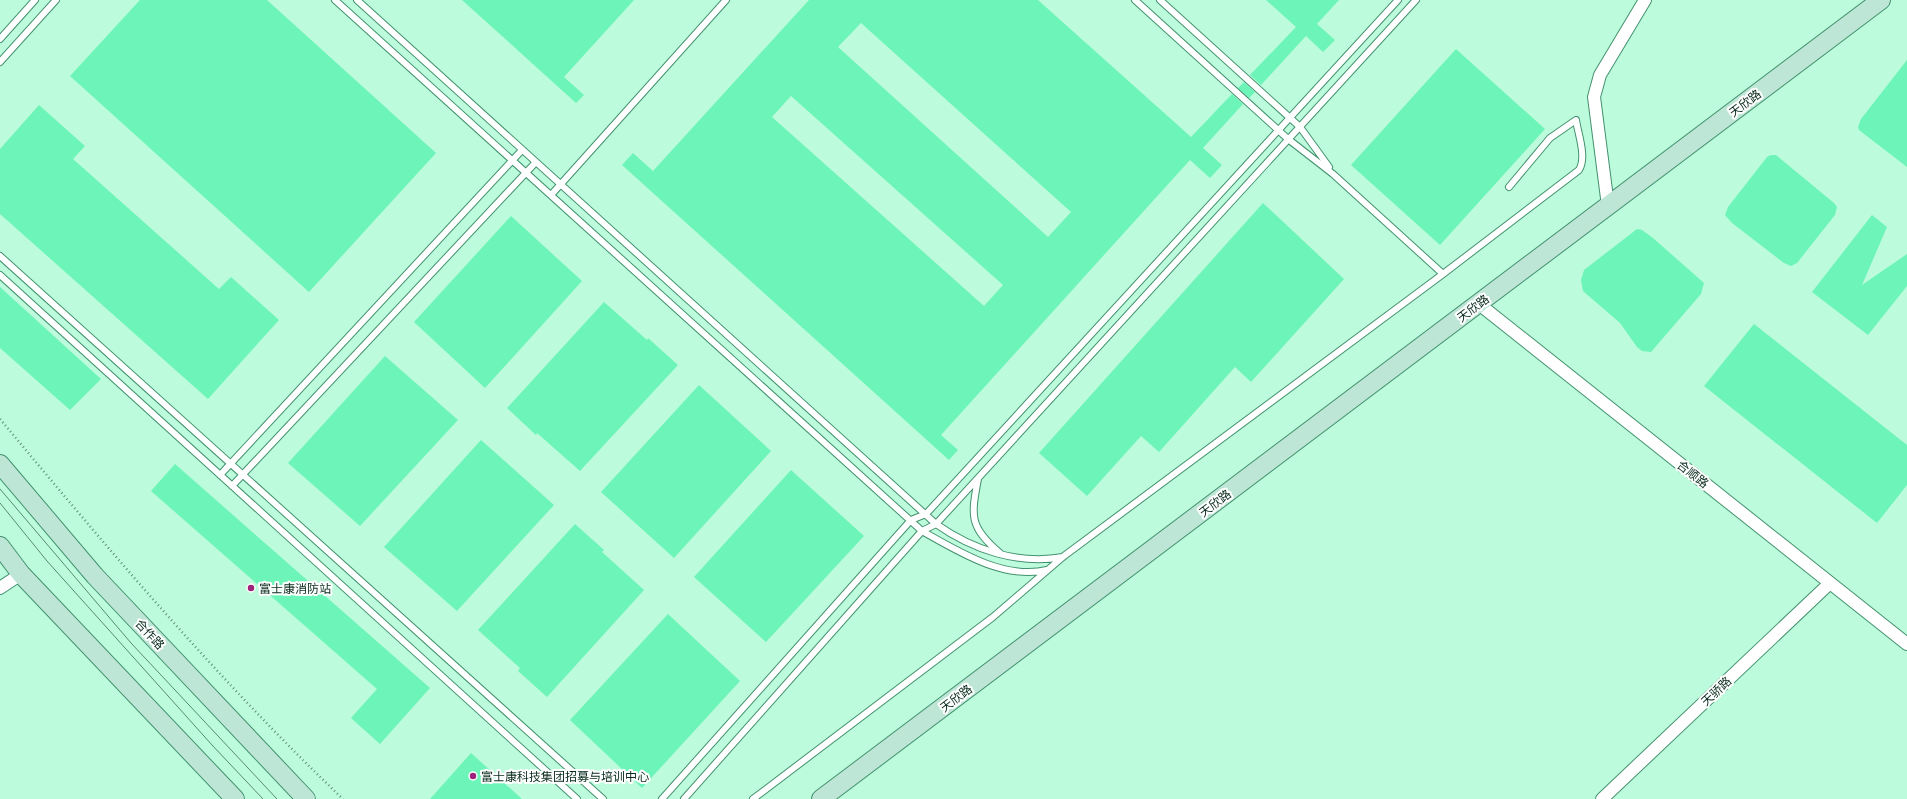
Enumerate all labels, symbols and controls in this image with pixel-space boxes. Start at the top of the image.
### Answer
street label: 天欣路 [1726,86,1764,120]
street label: 天欣路 [1454,291,1492,325]
street label: 合顺路 [1674,457,1712,491]
street label: 天欣路 [1196,486,1234,520]
place label: 富士康消防站 [259,581,331,596]
marker: 富士康消防站 [246,583,256,593]
street label: 合作路 [132,616,168,652]
street label: 天骄路 [1698,673,1734,709]
street label: 天欣路 [937,681,975,715]
place label: 富士康科技集团招募与培训中心 [481,769,649,784]
marker: 富士康科技集团招募与培训中心 [468,771,478,781]

